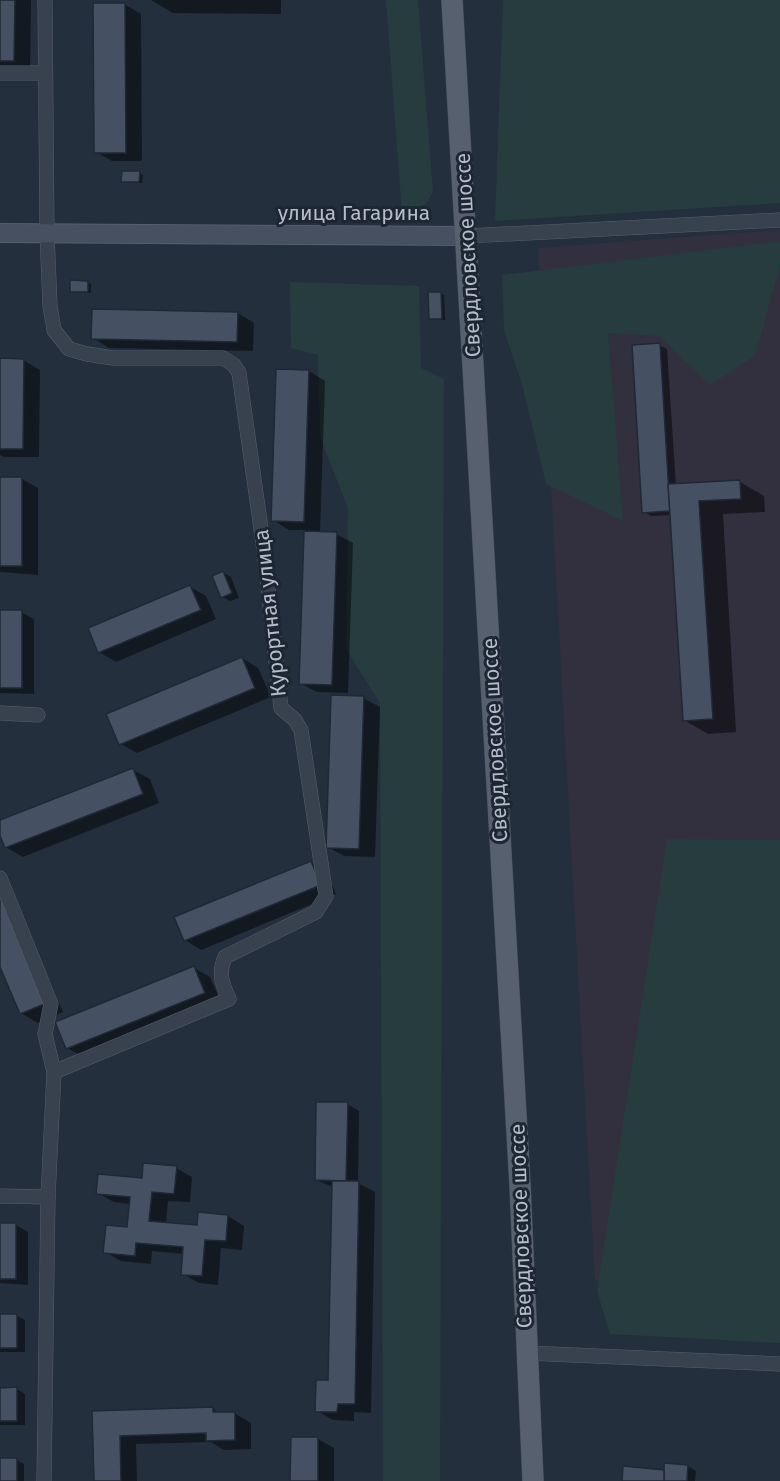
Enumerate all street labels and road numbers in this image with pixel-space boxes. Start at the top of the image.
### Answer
street label: Свердловское шоссе [450,152,486,358]
street label: улица Гагарина [278,200,430,226]
street label: Курортная улица [248,528,292,698]
street label: Свердловское шоссе [477,637,513,843]
street label: Свердловское шоссе [504,1123,538,1329]

